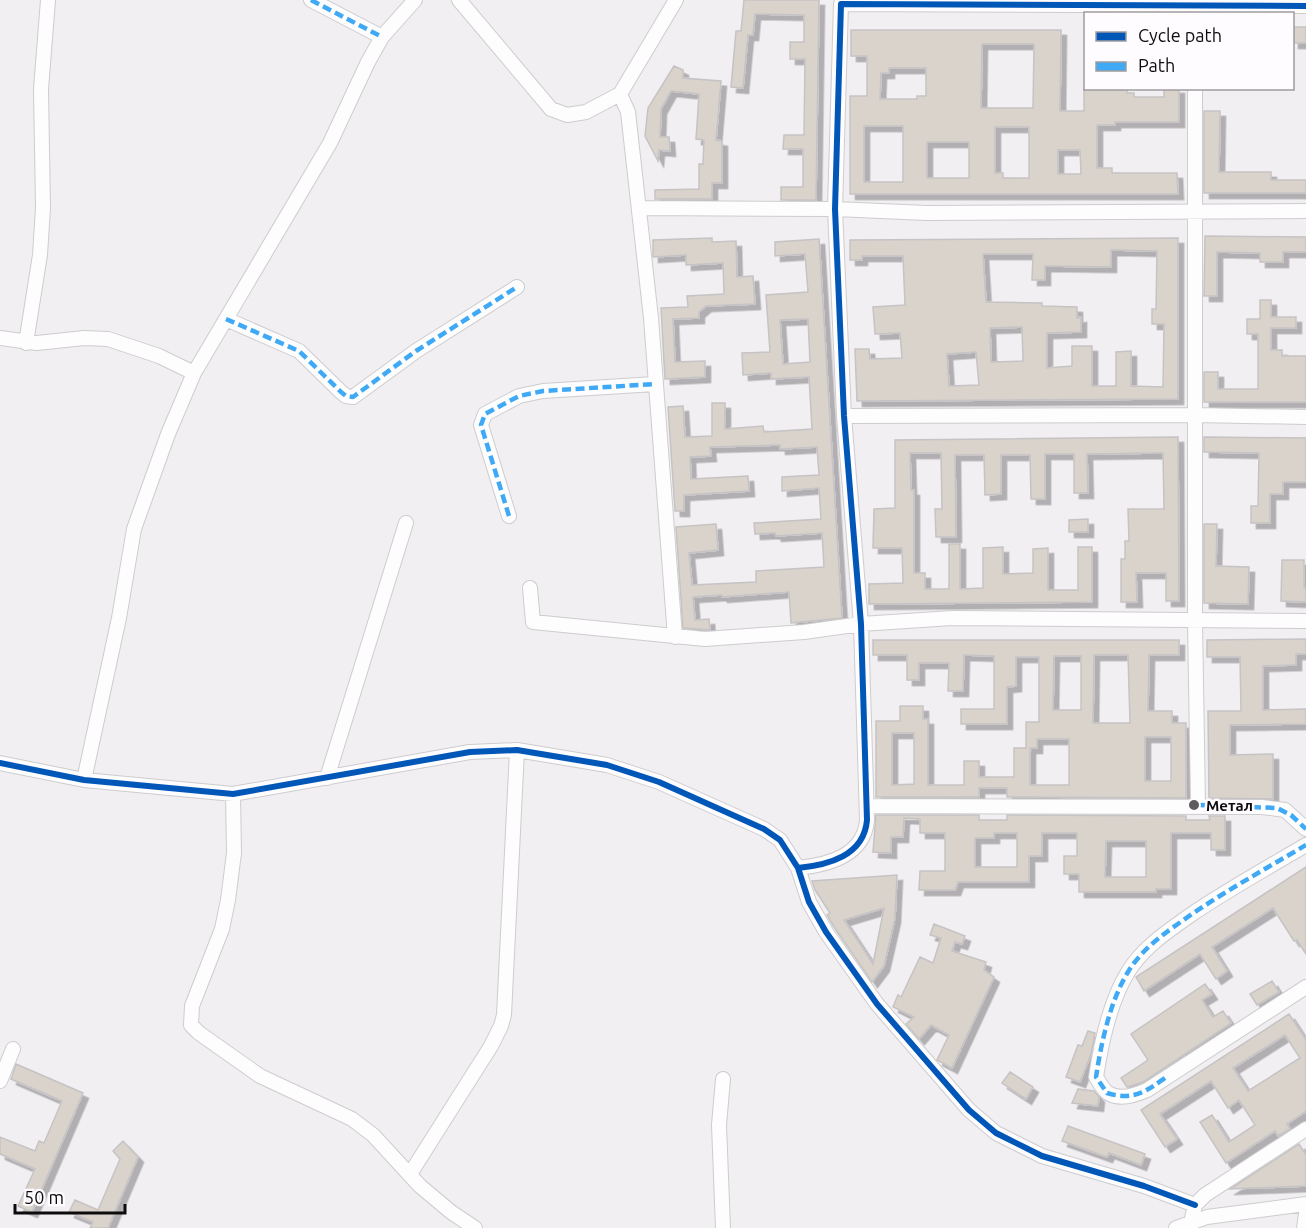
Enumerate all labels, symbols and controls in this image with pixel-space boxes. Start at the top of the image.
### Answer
legend [1084,12,1294,90]
text: Cycle path [1138,25,1222,45]
text: Path [1138,55,1175,75]
place label: Метал [1206,797,1253,814]
marker: Метал [1187,798,1201,812]
scale bar [15,1177,124,1215]
text: 50 m [24,1187,64,1207]

